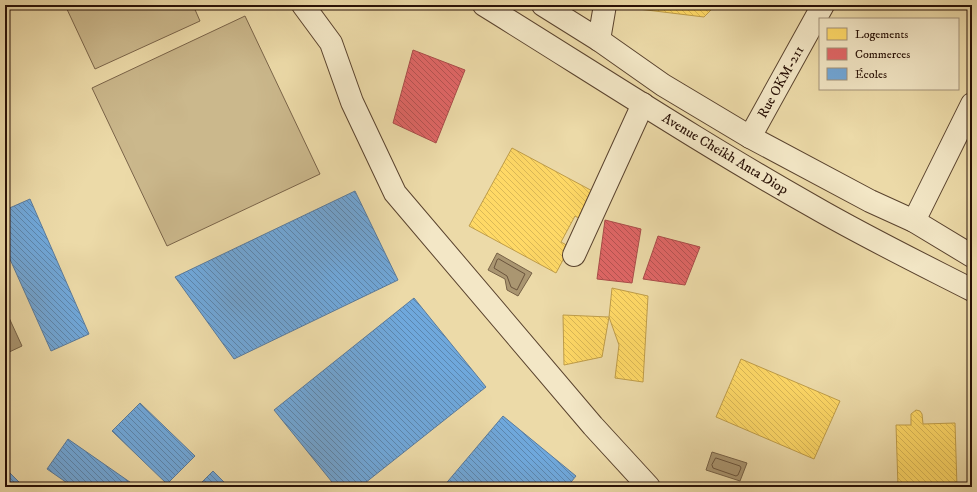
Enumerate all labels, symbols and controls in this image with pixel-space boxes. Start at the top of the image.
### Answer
legend [819,18,959,90]
text: Logements [855,27,908,42]
street label: Rue OKM-211 [754,43,808,121]
text: Commerces [855,47,910,62]
text: Écoles [855,67,887,82]
street label: Avenue Cheikh Anta Diop [659,109,791,199]

